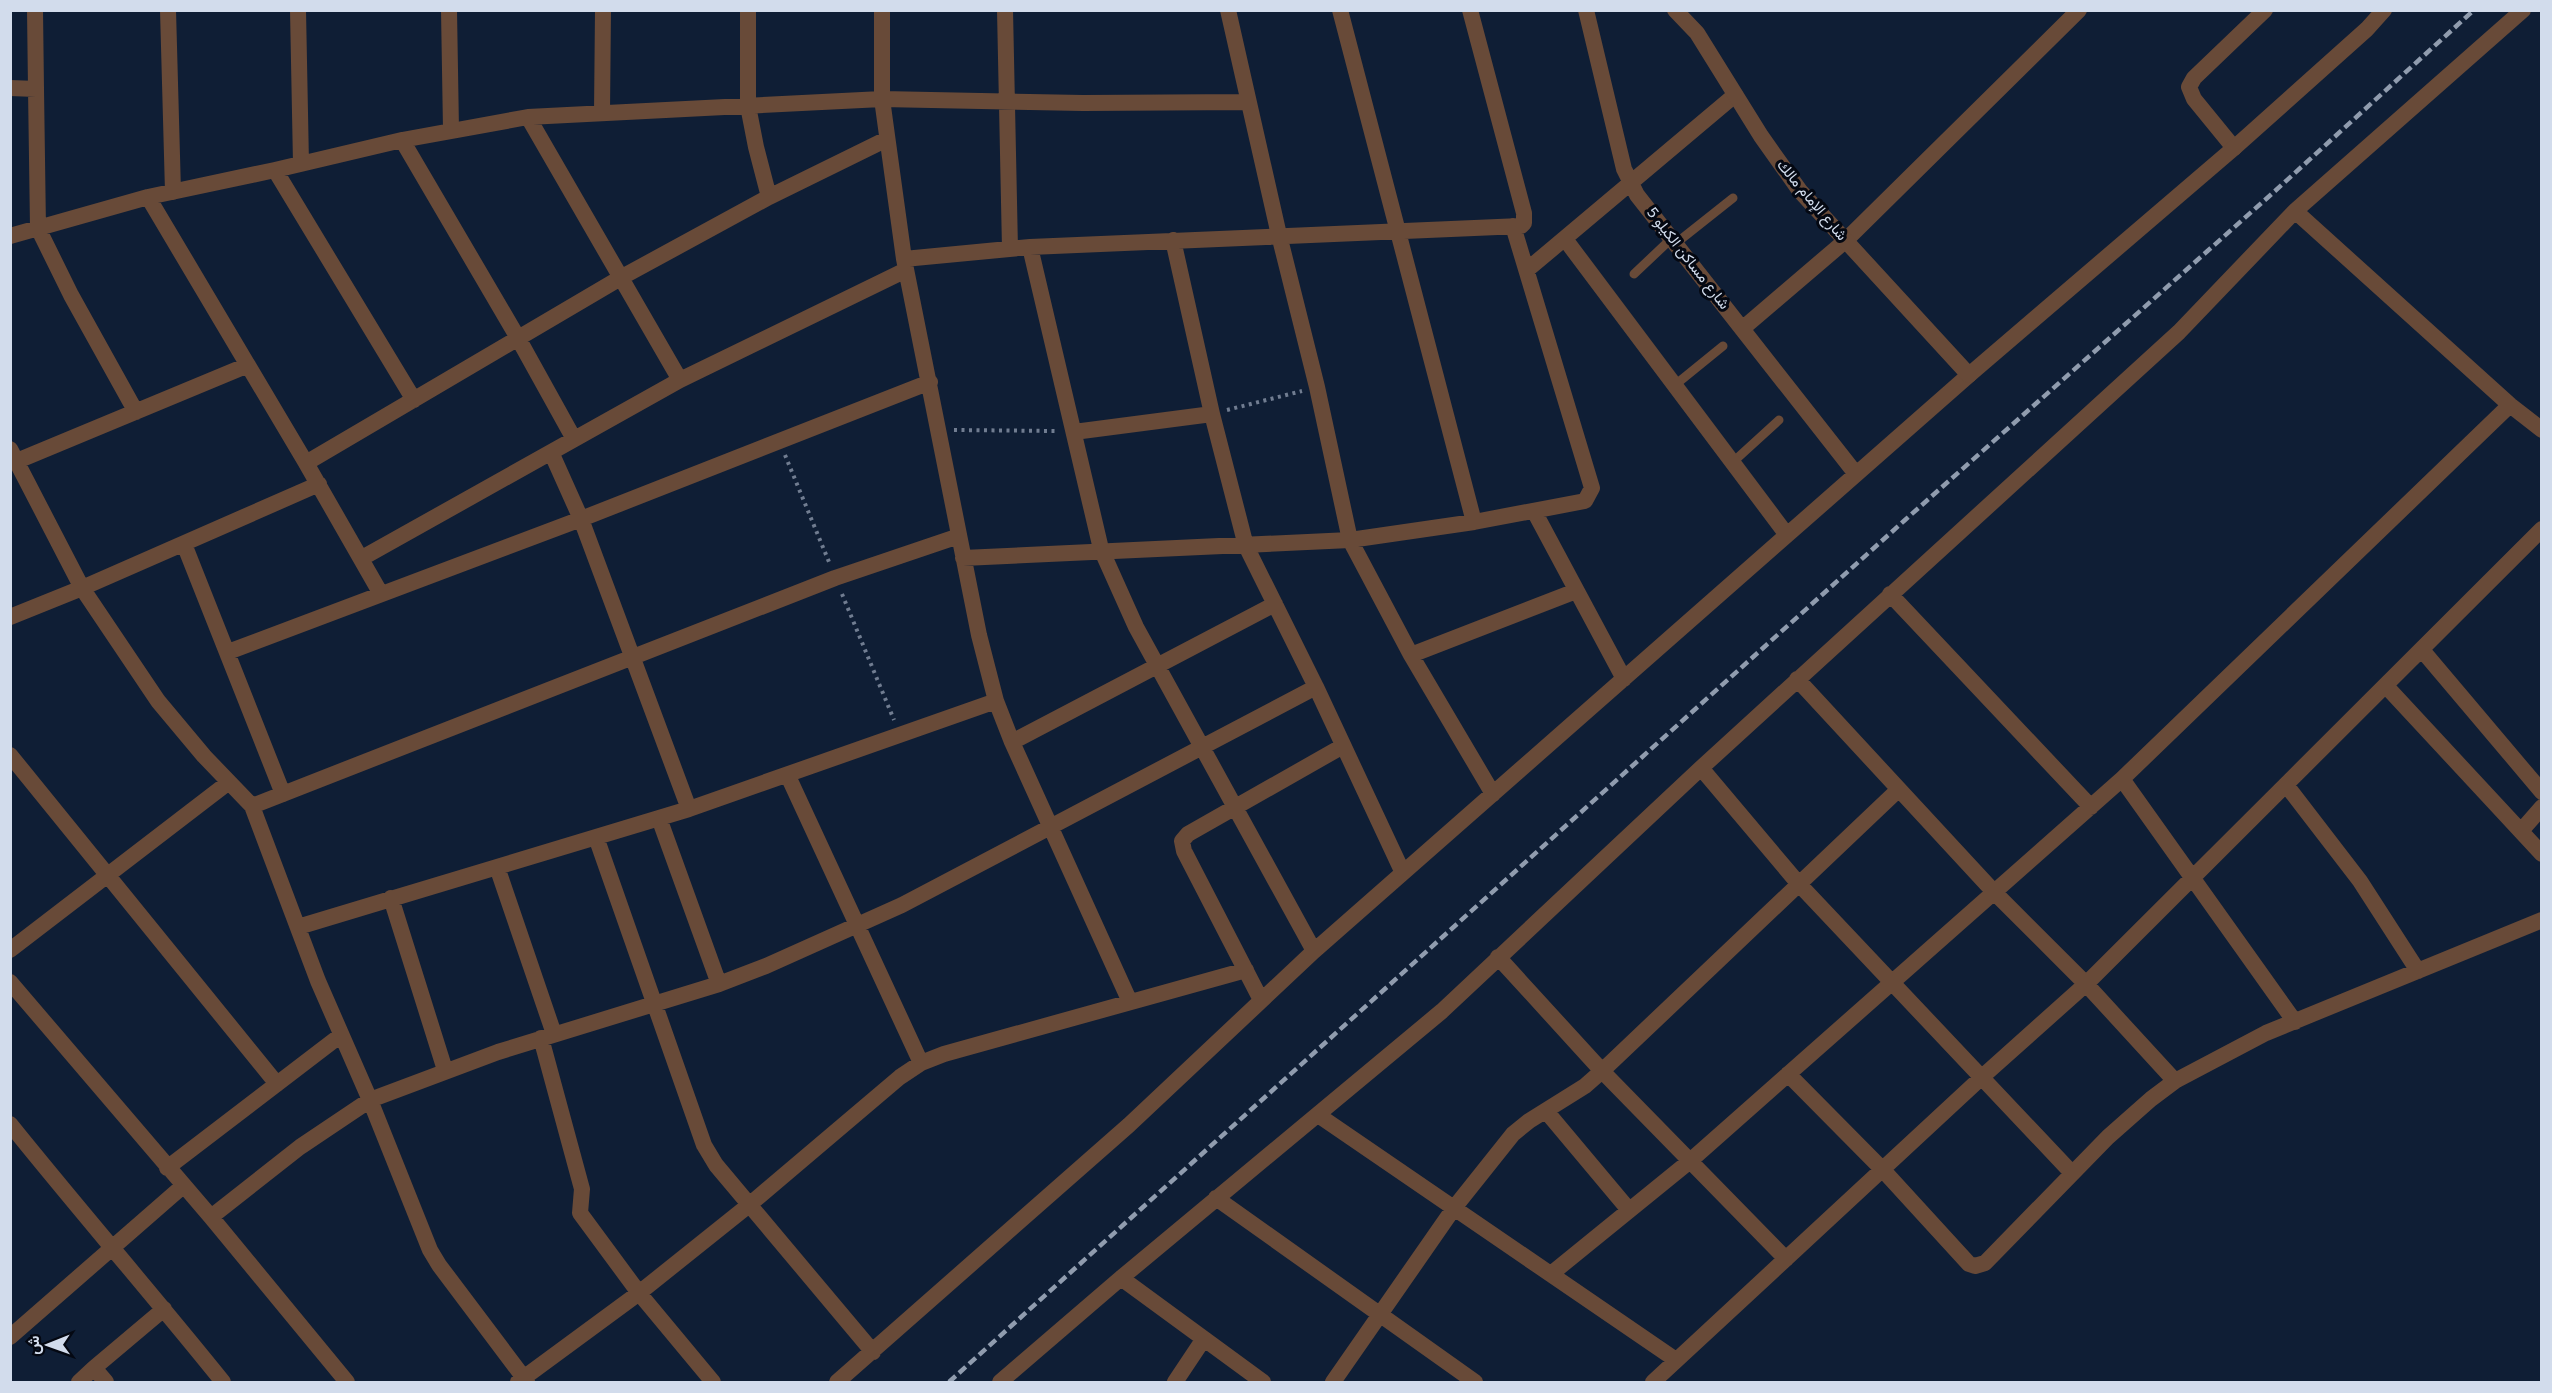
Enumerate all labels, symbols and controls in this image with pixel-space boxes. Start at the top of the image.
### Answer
street label: شارع الإمام مالك [1772,157,1851,246]
street label: شارع مساكن الكيلو 5 [1641,204,1733,314]
north arrow [18,1315,78,1375]
text: ش [25,1335,45,1355]

